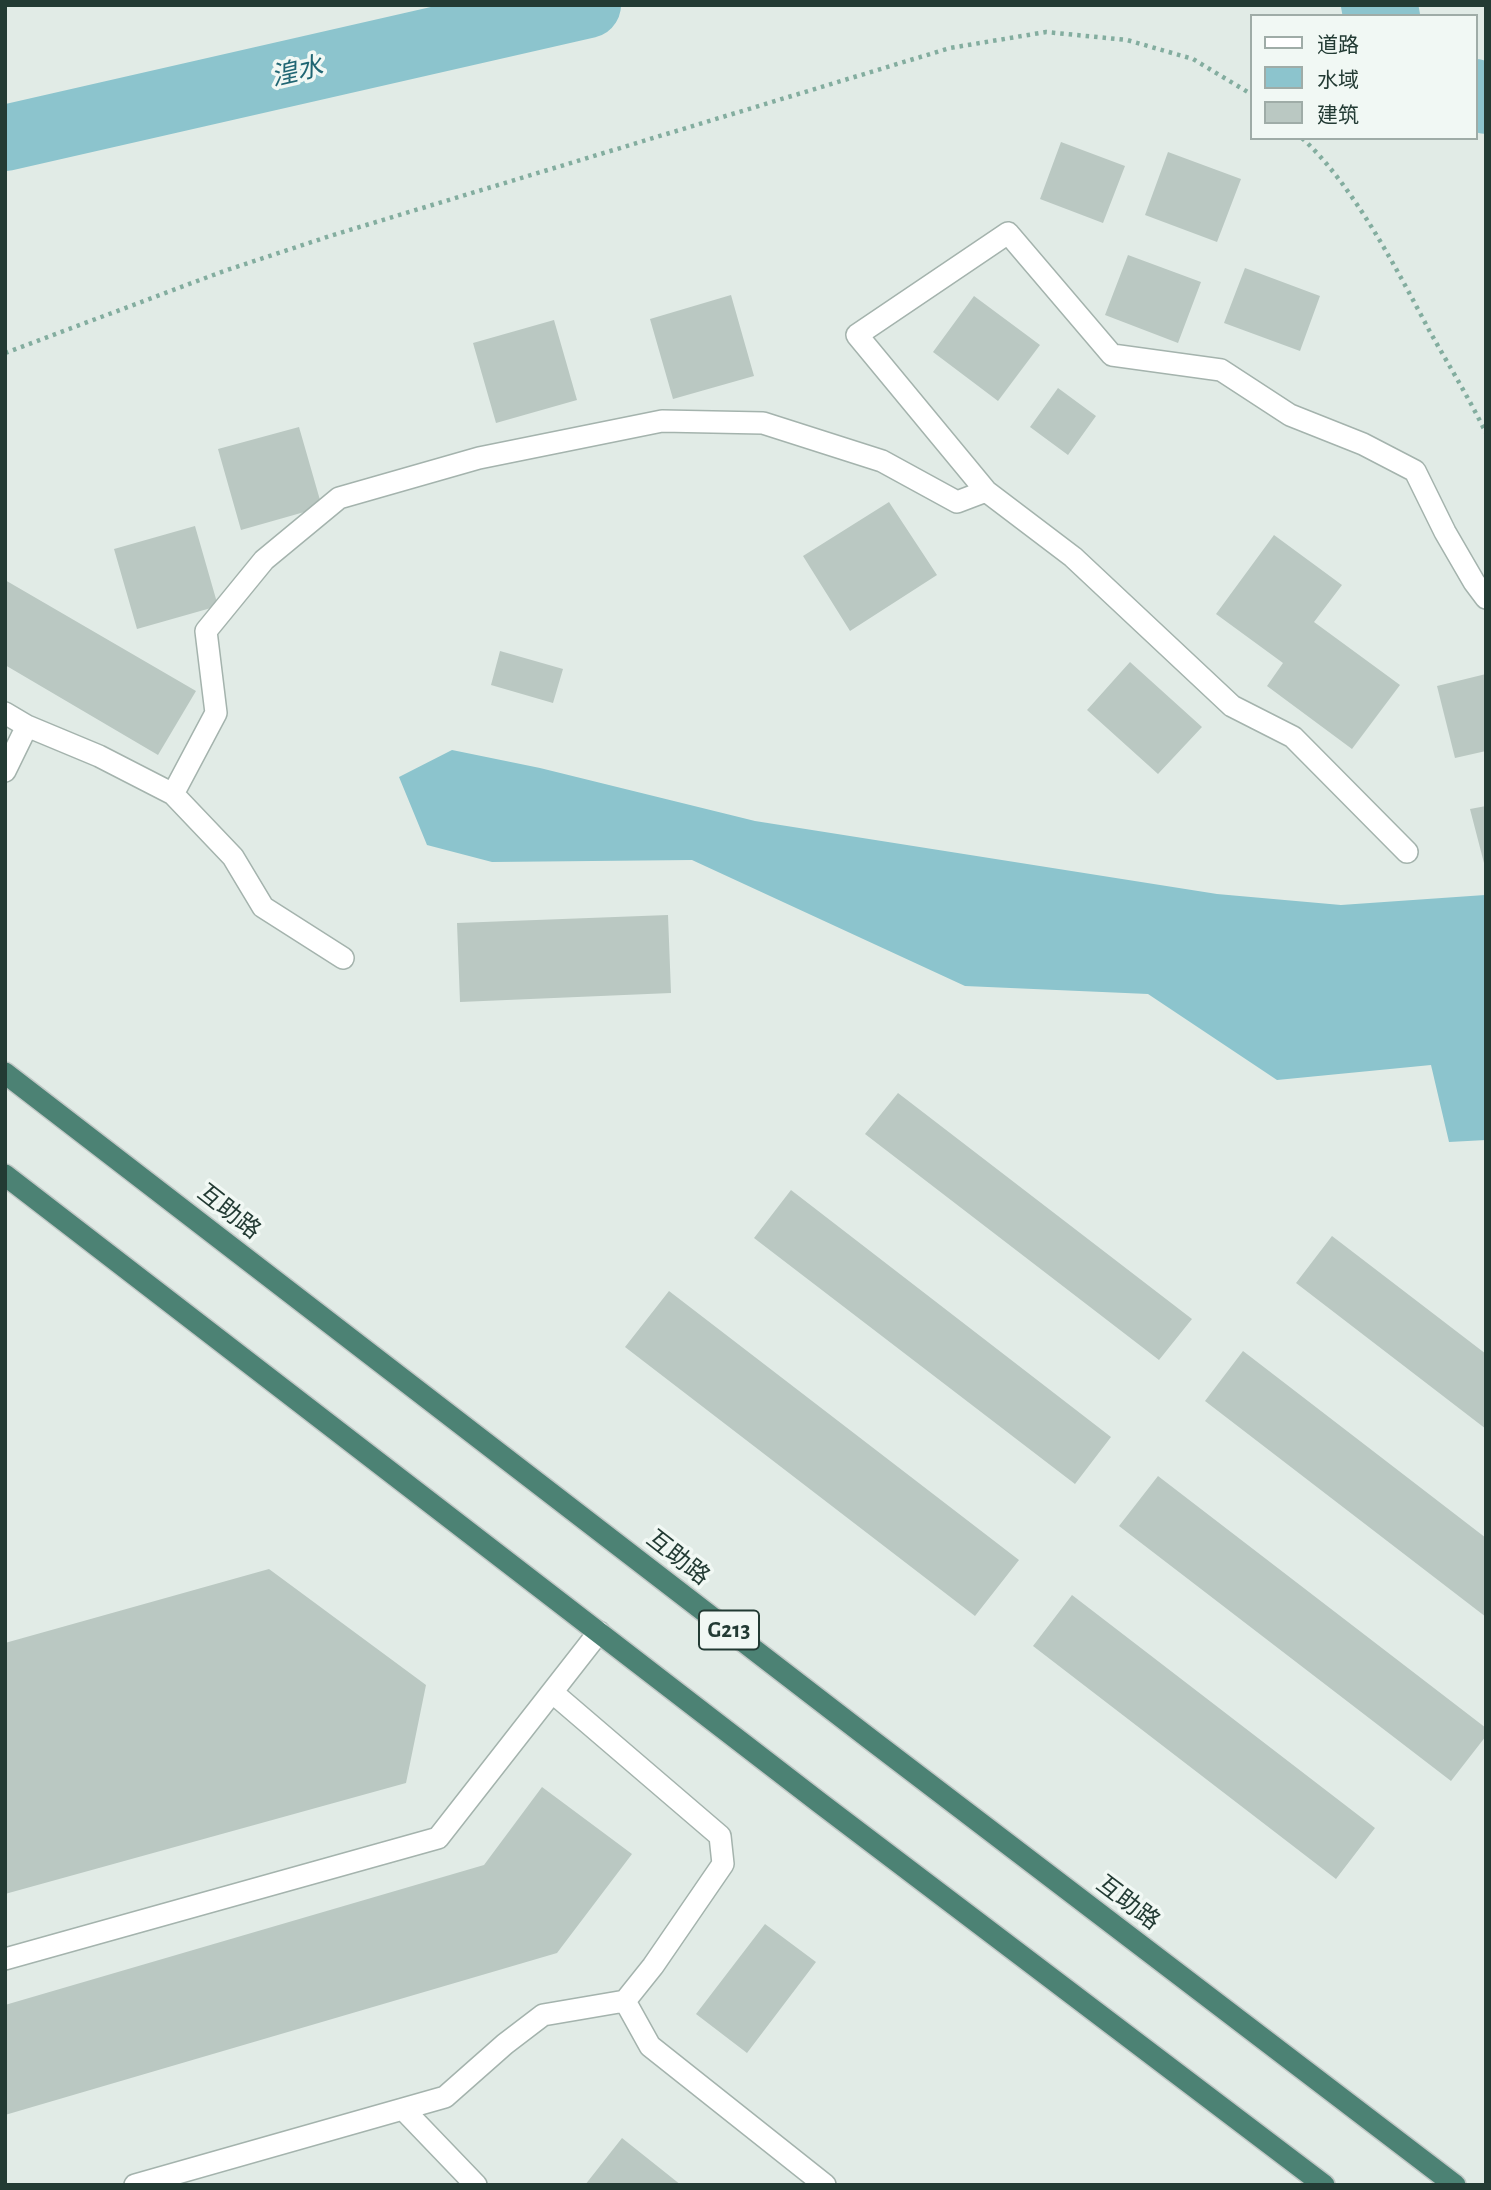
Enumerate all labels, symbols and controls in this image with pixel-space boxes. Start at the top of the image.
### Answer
legend [1250,14,1477,140]
text: 道路 [1317,35,1359,56]
water label: 湟水 [268,51,326,93]
text: 水域 [1317,70,1359,91]
text: 建筑 [1317,105,1359,126]
street label: 互助路 [192,1178,266,1246]
street label: 互助路 [641,1524,715,1592]
road number: G213 [699,1610,759,1650]
street label: 互助路 [1091,1870,1165,1936]

